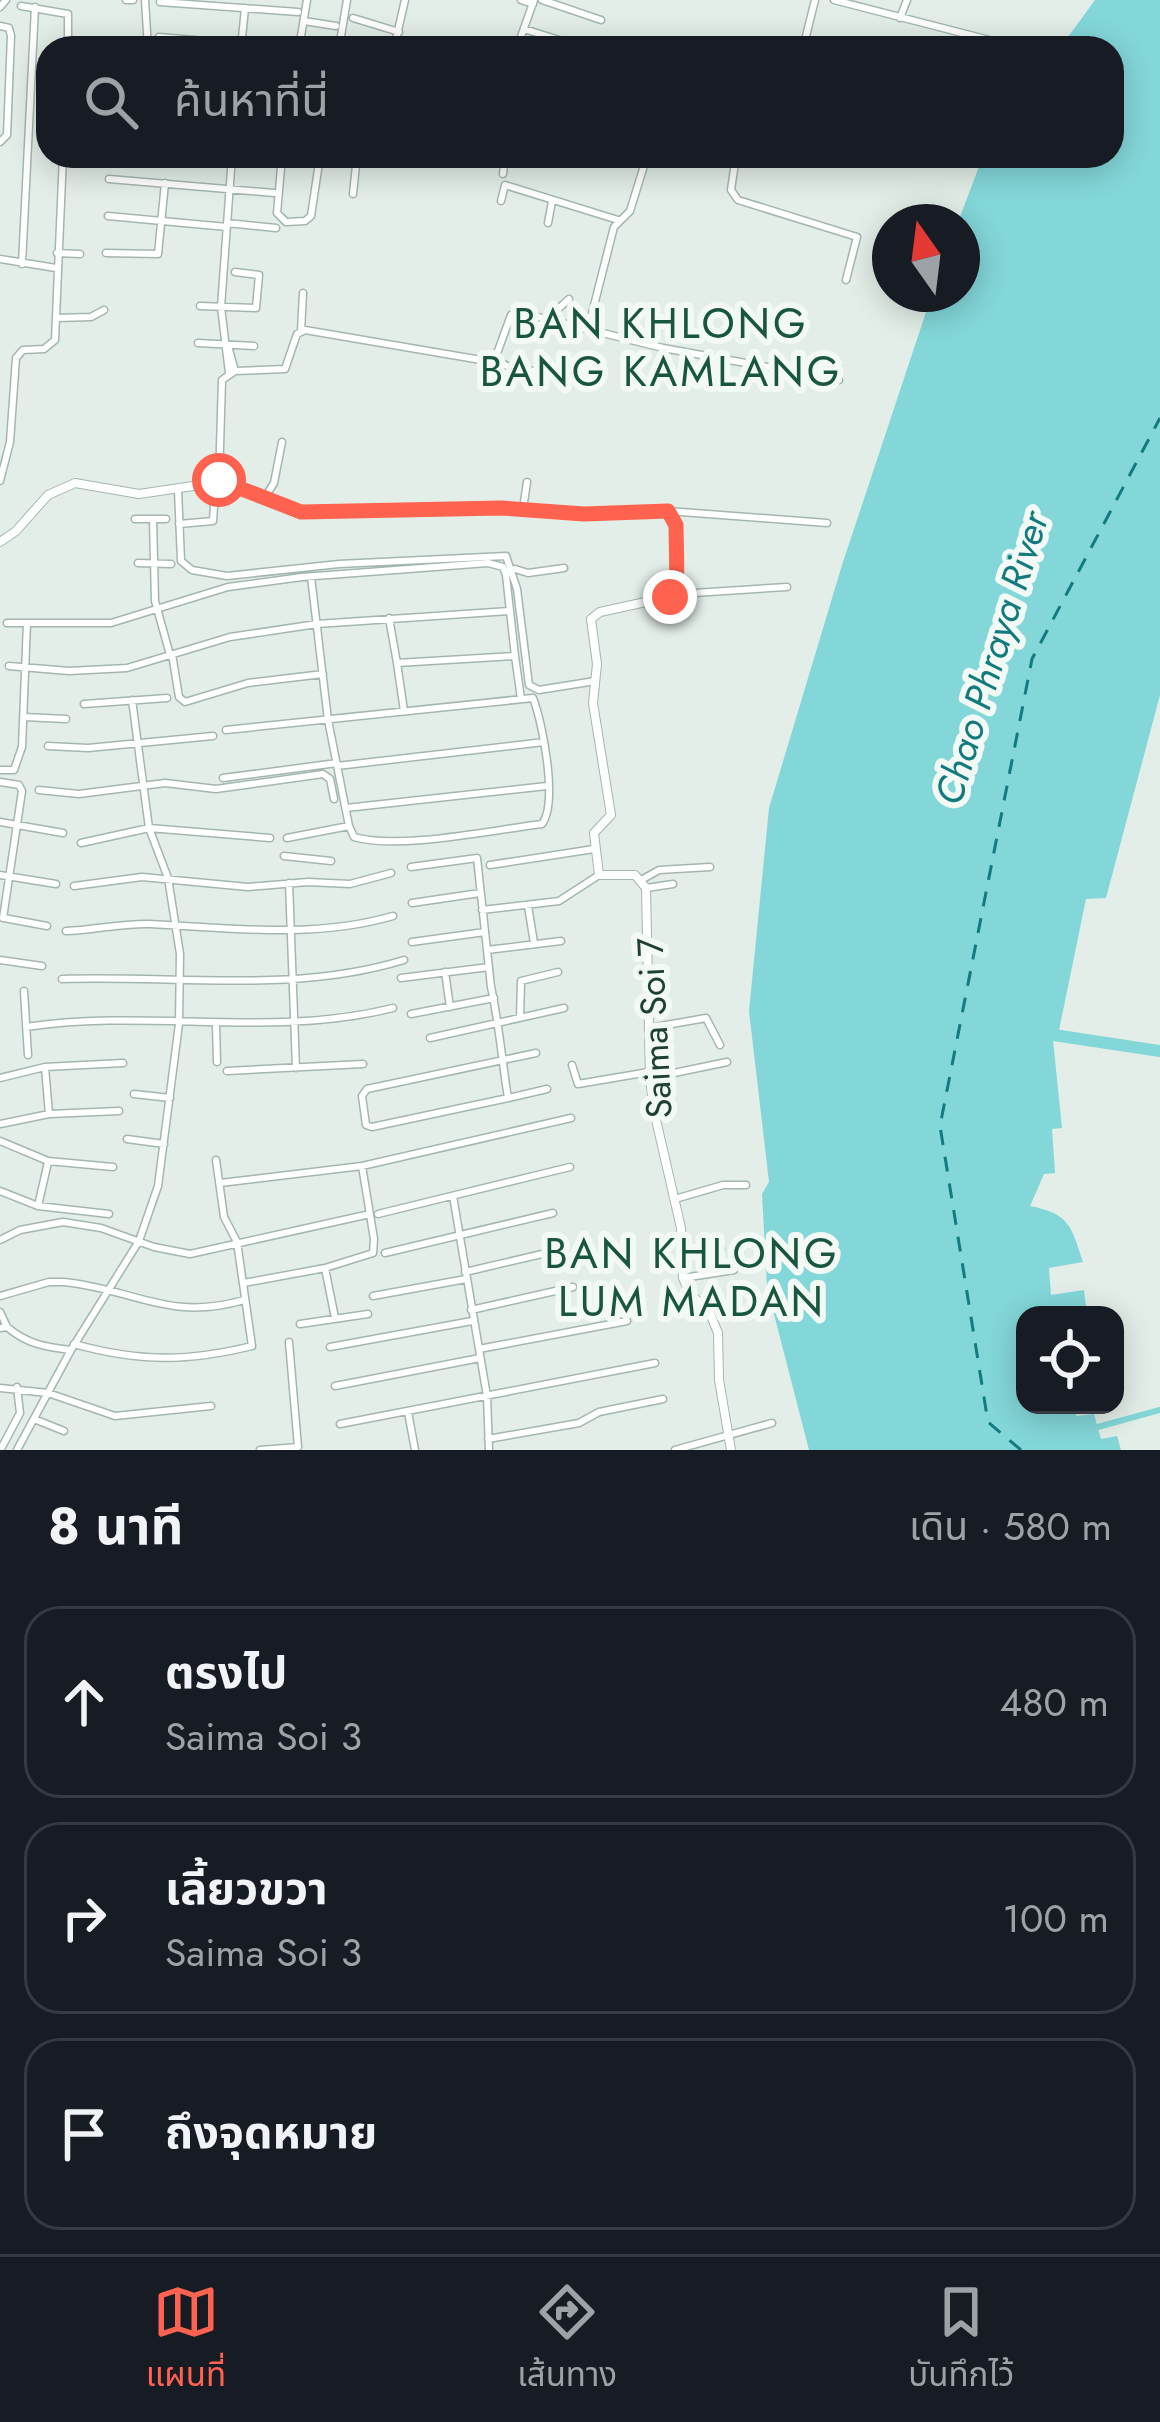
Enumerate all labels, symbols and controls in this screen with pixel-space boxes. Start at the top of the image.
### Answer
search box [36,36,1124,168]
text: ค้นหาที่นี่ [174,68,329,133]
icon: search [78,69,144,135]
north arrow [872,204,980,312]
district label: BAN KHLONG BANG KAMLANG [480,293,842,402]
route start [192,453,246,507]
water label: Chao Phraya River [920,502,1064,812]
route end [643,570,697,624]
street label: Saima Soi 7 [623,936,685,1120]
district label: BAN KHLONG LUM MADAN [544,1223,840,1332]
map controls [1016,1306,1124,1414]
button: locate [1016,1306,1124,1414]
text: 8 นาที [48,1489,183,1563]
text: เดิน · 580 m [909,1498,1112,1555]
text: ตรงไป [165,1640,287,1705]
icon: ahead [51,1669,117,1735]
text: 480 m [999,1674,1109,1731]
text: Saima Soi 3 [165,1708,362,1765]
text: เลี้ยวขวา [165,1856,328,1921]
icon: right [51,1885,117,1951]
text: 100 m [1003,1890,1109,1947]
text: Saima Soi 3 [165,1924,362,1981]
text: ถึงจุดหมาย [165,2100,377,2165]
icon: arrive [51,2101,117,2167]
tab: แผนที่ [146,2279,226,2401]
tab: เส้นทาง [517,2279,617,2401]
tab: บันทึกไว้ [908,2279,1014,2401]

